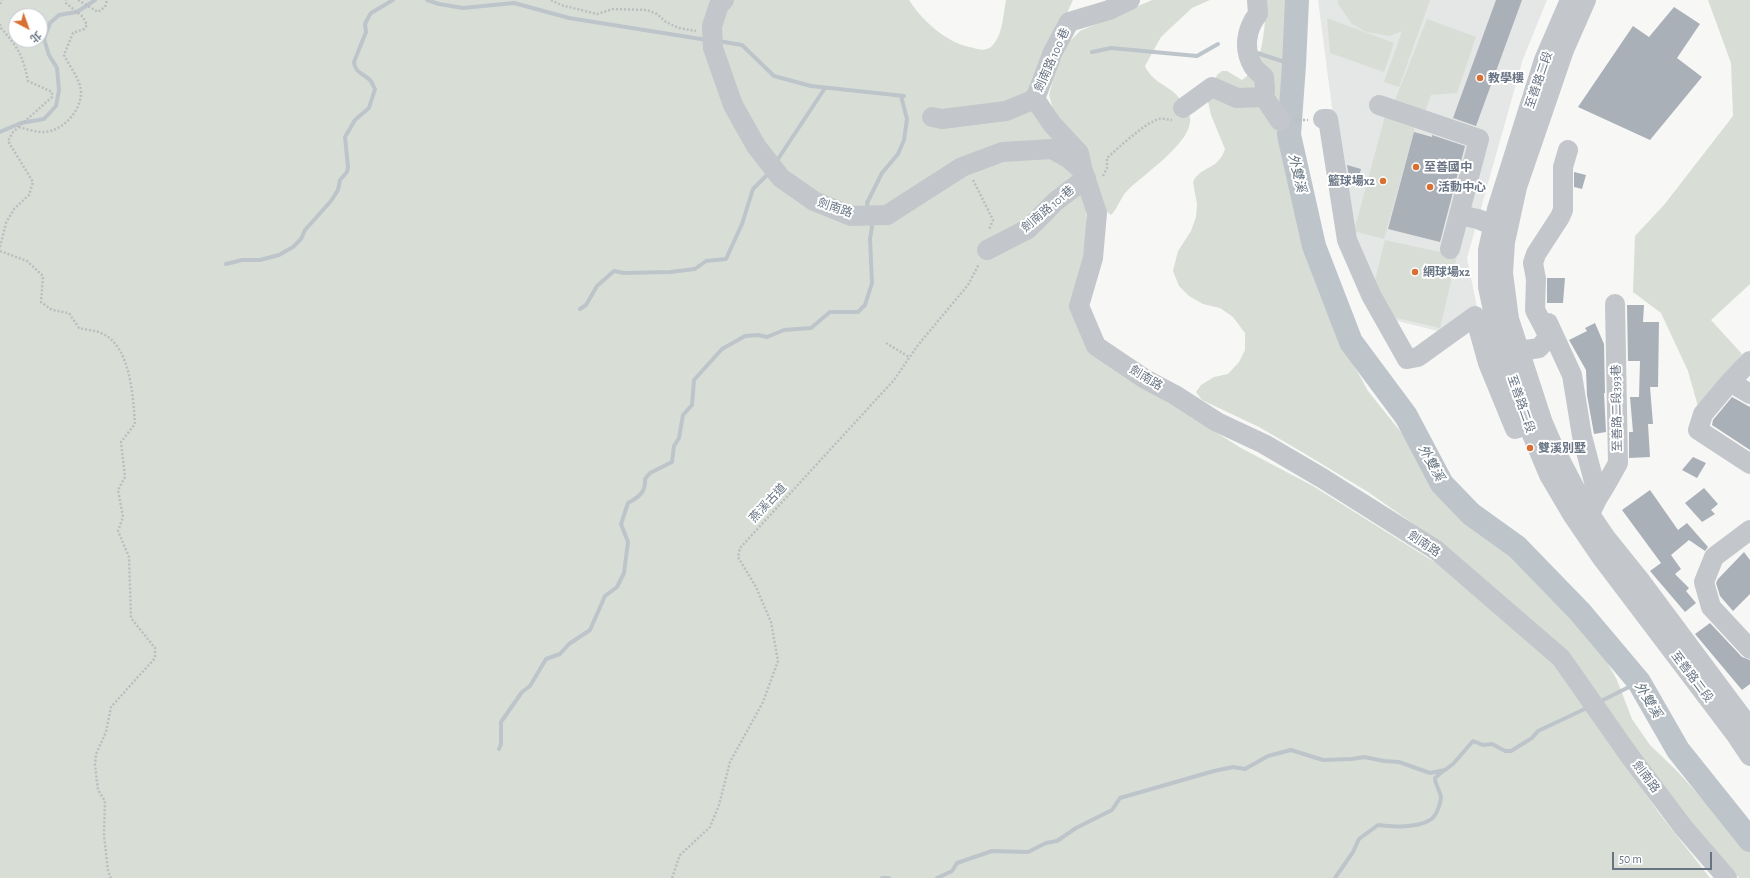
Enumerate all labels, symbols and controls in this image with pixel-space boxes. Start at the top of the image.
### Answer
north arrow [8,8,48,48]
street label: 劍南路 100 巷 [1031,26,1073,94]
text: 北 [28,29,43,44]
street label: 至善路二段 [1522,49,1556,111]
place label: 教學樓 [1488,71,1524,85]
marker: 教學樓 [1475,73,1485,83]
water label: 外雙溪 [1285,152,1309,194]
place label: 至善國中 [1424,160,1472,174]
marker: 至善國中 [1411,162,1421,172]
place label: 籃球場x2 [1328,174,1375,188]
marker: 籃球場x2 [1378,176,1388,186]
place label: 活動中心 [1438,180,1486,194]
marker: 活動中心 [1425,182,1435,192]
street label: 劍南路 101巷 [1019,183,1077,235]
street label: 劍南路 [816,195,854,221]
place label: 網球場x2 [1423,265,1470,279]
marker: 網球場x2 [1410,267,1420,277]
street label: 劍南路 [1127,363,1165,393]
street label: 至善路二段393巷 [1609,364,1625,452]
street label: 至善路二段 [1504,373,1538,435]
place label: 雙溪別墅 [1538,441,1586,455]
water label: 外雙溪 [1415,442,1447,484]
marker: 雙溪別墅 [1525,443,1535,453]
street label: 燕溪古道 [746,481,790,525]
street label: 劍南路 [1405,528,1443,560]
street label: 至善路二段 [1668,649,1716,705]
water label: 外雙溪 [1631,679,1665,721]
street label: 劍南路 [1629,758,1663,796]
scale bar [1614,844,1714,870]
text: 50 m [1619,853,1642,865]

